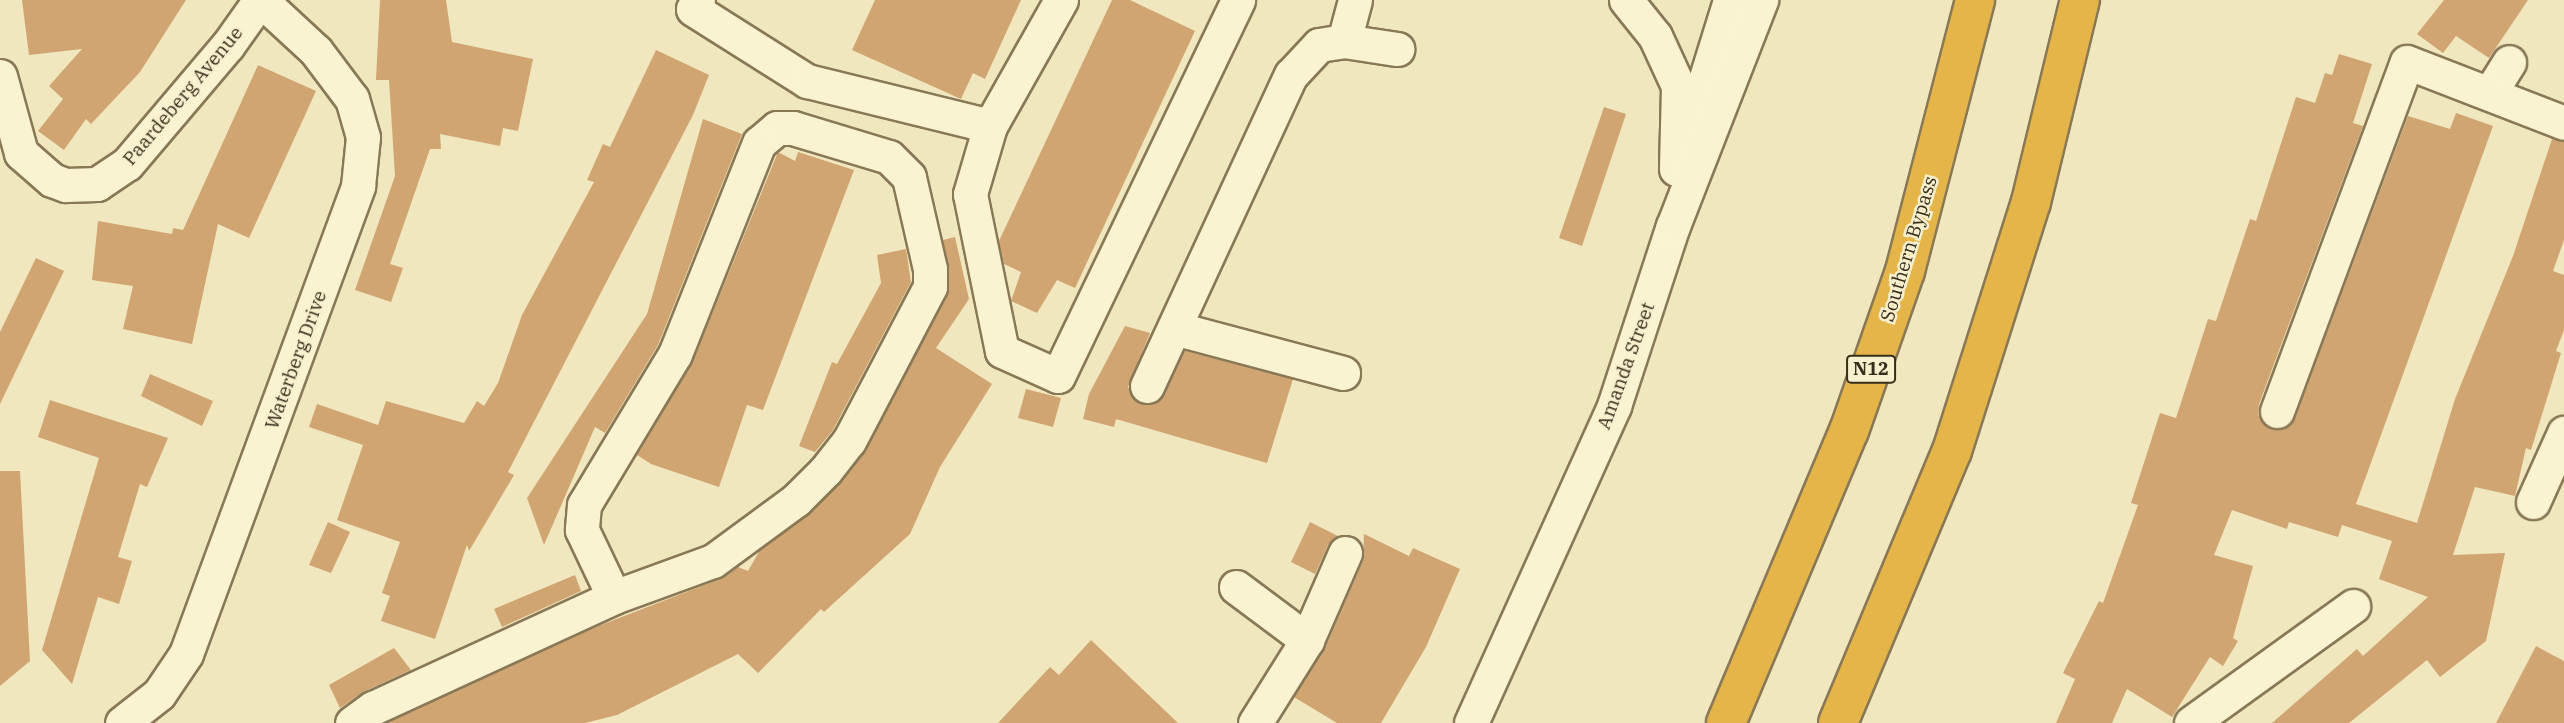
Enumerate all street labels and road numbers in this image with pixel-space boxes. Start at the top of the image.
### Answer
street label: Paardeberg Avenue [118,22,248,170]
street label: Southern Bypass [1876,174,1942,324]
street label: Waterberg Drive [260,288,332,432]
street label: Amanda Street [1592,299,1660,433]
road number: N12 [1845,354,1897,384]

